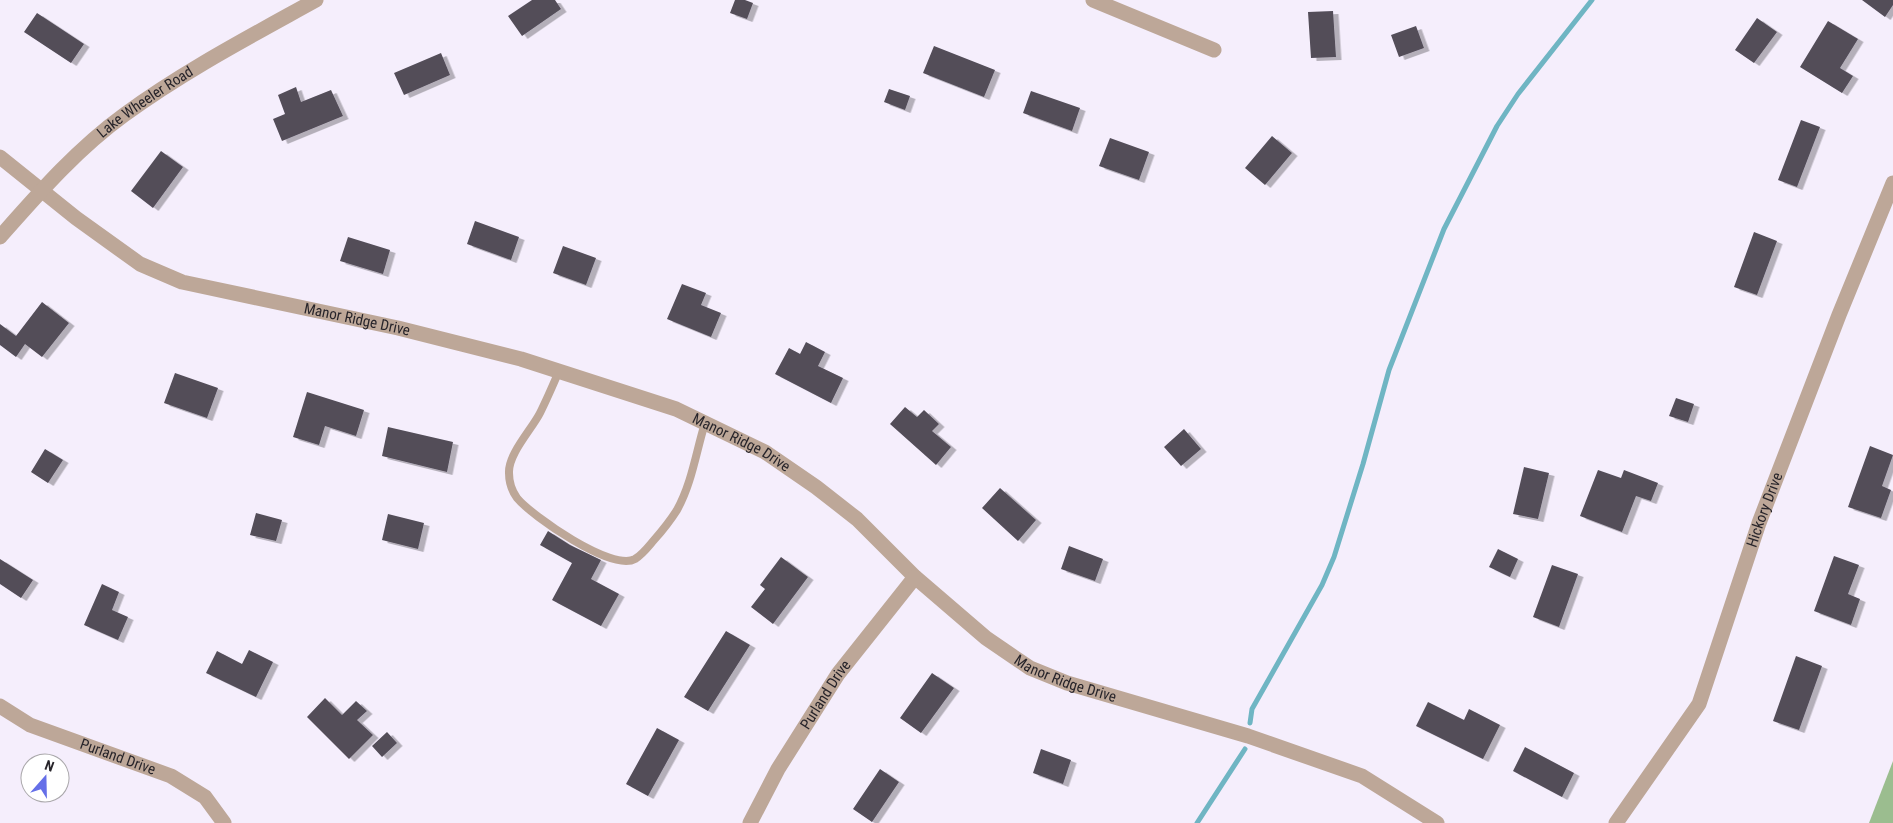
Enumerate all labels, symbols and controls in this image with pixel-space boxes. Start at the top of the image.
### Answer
street label: Lake Wheeler Road [93,63,196,142]
street label: Manor Ridge Drive [302,299,412,340]
street label: Manor Ridge Drive [690,409,794,476]
street label: Hickory Drive [1743,470,1787,550]
street label: Manor Ridge Drive [1011,651,1118,706]
street label: Purland Drive [796,656,855,733]
street label: Purland Drive [78,735,158,779]
north arrow [20,753,70,803]
text: N [43,757,56,775]

